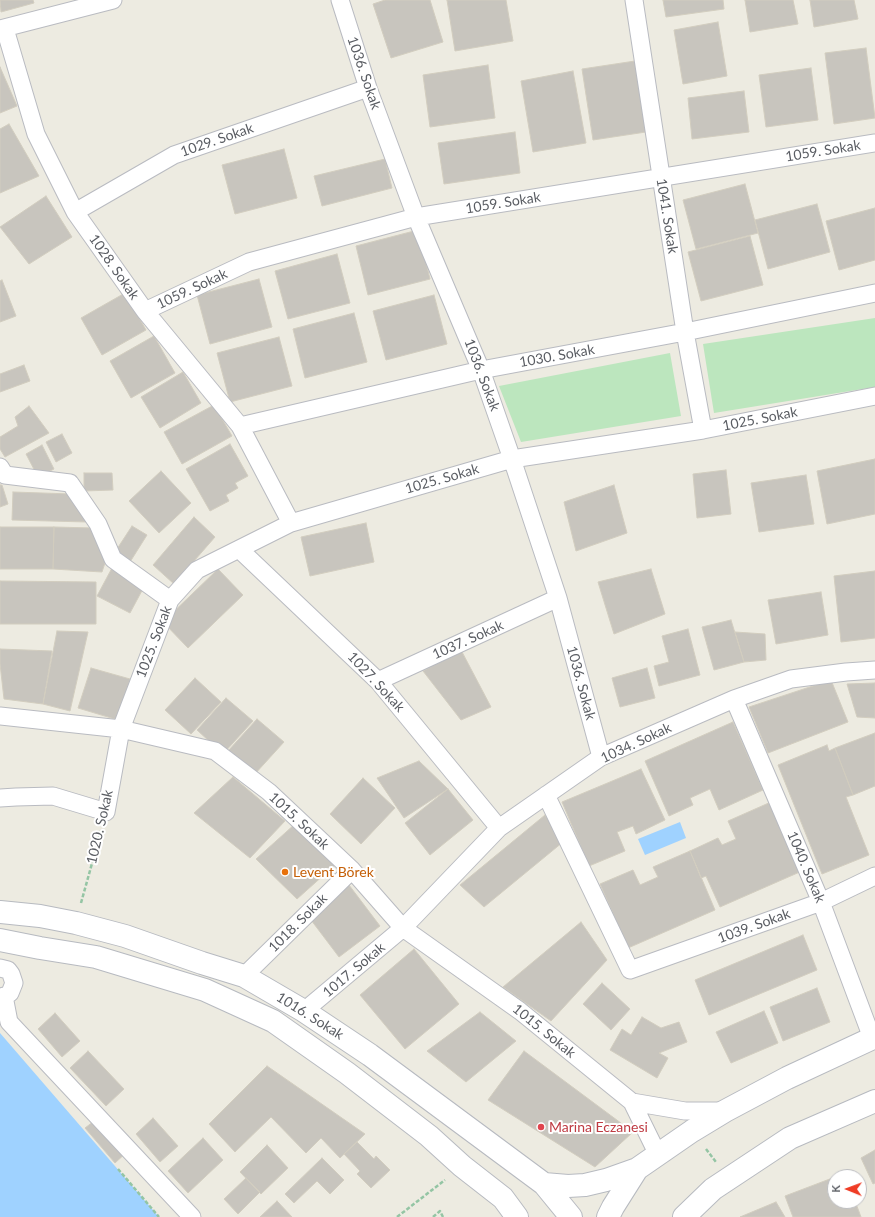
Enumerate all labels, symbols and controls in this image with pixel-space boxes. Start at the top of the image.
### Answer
street label: 1036. Sokak [344,34,384,112]
street label: 1029. Sokak [178,120,256,160]
street label: 1059. Sokak [784,137,862,165]
street label: 1041. Sokak [653,177,681,255]
street label: 1059. Sokak [464,189,542,217]
street label: 1028. Sokak [85,231,143,303]
street label: 1059. Sokak [154,265,230,313]
street label: 1036. Sokak [461,336,503,414]
street label: 1030. Sokak [518,341,596,371]
street label: 1025. Sokak [721,403,799,435]
street label: 1025. Sokak [403,460,481,498]
street label: 1025. Sokak [133,603,175,681]
street label: 1037. Sokak [430,617,506,663]
street label: 1036. Sokak [563,644,599,722]
street label: 1027. Sokak [344,648,408,716]
street label: 1034. Sokak [598,719,674,767]
street label: 1020. Sokak [83,788,117,866]
street label: 1015. Sokak [265,789,333,853]
street label: 1040. Sokak [783,829,829,905]
place label: Levent Börek [293,864,374,880]
marker: Levent Börek [280,867,290,877]
street label: 1018. Sokak [265,890,331,956]
street label: 1039. Sokak [715,905,793,947]
street label: 1017. Sokak [319,939,389,1001]
street label: 1016. Sokak [273,989,347,1043]
street label: 1015. Sokak [509,1001,579,1061]
place label: Marina Eczanesi [549,1119,648,1135]
marker: Marina Eczanesi [536,1122,546,1132]
north arrow [827,1169,867,1209]
text: K [829,1185,842,1193]

